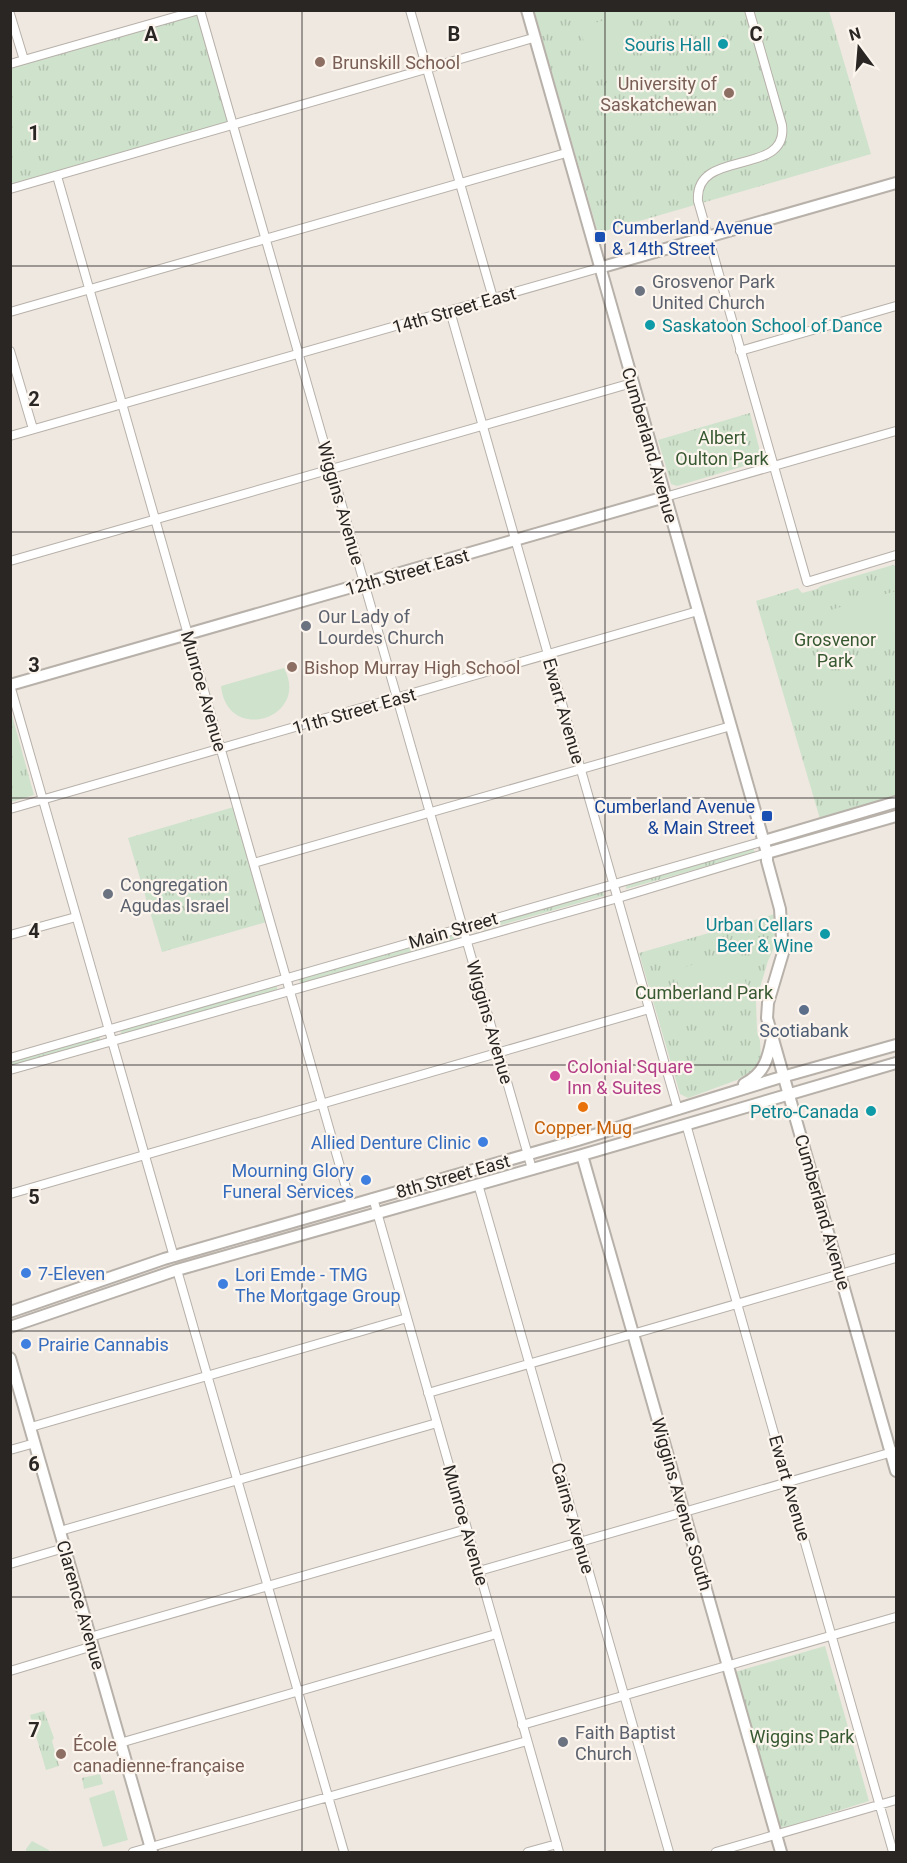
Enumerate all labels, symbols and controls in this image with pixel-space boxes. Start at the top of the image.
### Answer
north arrow [829,18,889,78]
text: A [144,22,158,46]
text: B [448,22,460,46]
text: C [749,22,763,46]
text: N [847,23,863,45]
place label: Souris Hall [625,34,711,55]
marker: Souris Hall [716,37,730,51]
place label: Brunskill School [332,52,460,73]
marker: Brunskill School [313,55,327,69]
place label: University of Saskatchewan [600,73,718,115]
marker: University of Saskatchewan [722,86,736,100]
text: 1 [28,121,40,145]
place label: Cumberland Avenue & 14th Street [612,217,773,259]
marker: Cumberland Avenue & 14th Street [593,230,607,244]
place label: Grosvenor Park United Church [652,271,776,313]
street label: 14th Street East [390,282,518,338]
marker: Grosvenor Park United Church [633,284,647,298]
place label: Saskatoon School of Dance [662,315,882,336]
marker: Saskatoon School of Dance [643,318,657,332]
street label: Cumberland Avenue [618,365,682,525]
text: 2 [28,387,40,411]
park label: Albert Oulton Park [675,427,770,469]
street label: Wiggins Avenue [313,439,369,567]
street label: 12th Street East [343,544,471,600]
place label: Our Lady of Lourdes Church [318,606,444,648]
marker: Our Lady of Lourdes Church [299,619,313,633]
street label: Munroe Avenue [177,628,231,754]
park label: Grosvenor Park [794,629,876,671]
text: 3 [28,653,40,677]
street label: Ewart Avenue [539,656,589,766]
place label: Bishop Murray High School [304,657,520,678]
marker: Bishop Murray High School [285,660,299,674]
street label: 11th Street East [290,683,418,739]
place label: Cumberland Avenue & Main Street [594,796,755,838]
marker: Cumberland Avenue & Main Street [760,809,774,823]
place label: Congregation Agudas Israel [120,874,229,916]
marker: Congregation Agudas Israel [101,887,115,901]
street label: Main Street [406,907,500,953]
place label: Urban Cellars Beer & Wine [706,914,813,956]
text: 4 [28,919,40,943]
marker: Urban Cellars Beer & Wine [818,927,832,941]
street label: Wiggins Avenue [462,958,518,1086]
park label: Cumberland Park [635,982,774,1003]
marker: Scotiabank [797,1003,811,1017]
place label: Scotiabank [759,1020,850,1041]
place label: Colonial Square Inn & Suites [567,1056,693,1098]
marker: Colonial Square Inn & Suites [548,1069,562,1083]
marker: Copper Mug [576,1100,590,1114]
place label: Petro-Canada [750,1101,859,1122]
marker: Petro-Canada [864,1104,878,1118]
place label: Copper Mug [534,1117,632,1138]
place label: Allied Denture Clinic [311,1132,471,1153]
street label: Cumberland Avenue [791,1132,855,1292]
marker: Allied Denture Clinic [476,1135,490,1149]
street label: 8th Street East [394,1150,512,1202]
place label: Mourning Glory Funeral Services [223,1160,354,1202]
marker: Mourning Glory Funeral Services [359,1173,373,1187]
text: 5 [28,1185,40,1209]
place label: 7-Eleven [38,1263,105,1284]
place label: Lori Emde - TMG The Mortgage Group [235,1264,401,1306]
marker: 7-Eleven [19,1266,33,1280]
marker: Lori Emde - TMG The Mortgage Group [216,1277,230,1291]
place label: Prairie Cannabis [38,1334,169,1355]
marker: Prairie Cannabis [19,1337,33,1351]
street label: Wiggins Avenue South [647,1415,717,1593]
street label: Ewart Avenue [765,1433,815,1543]
text: 6 [28,1452,40,1476]
street label: Cairns Avenue [547,1460,599,1576]
street label: Munroe Avenue [439,1462,493,1588]
street label: Clarence Avenue [52,1538,110,1672]
text: 7 [28,1718,40,1742]
place label: Faith Baptist Church [575,1722,676,1764]
park label: Wiggins Park [750,1726,855,1747]
place label: École canadienne-française [73,1734,245,1776]
marker: Faith Baptist Church [556,1735,570,1749]
marker: École canadienne-française [54,1747,68,1761]

